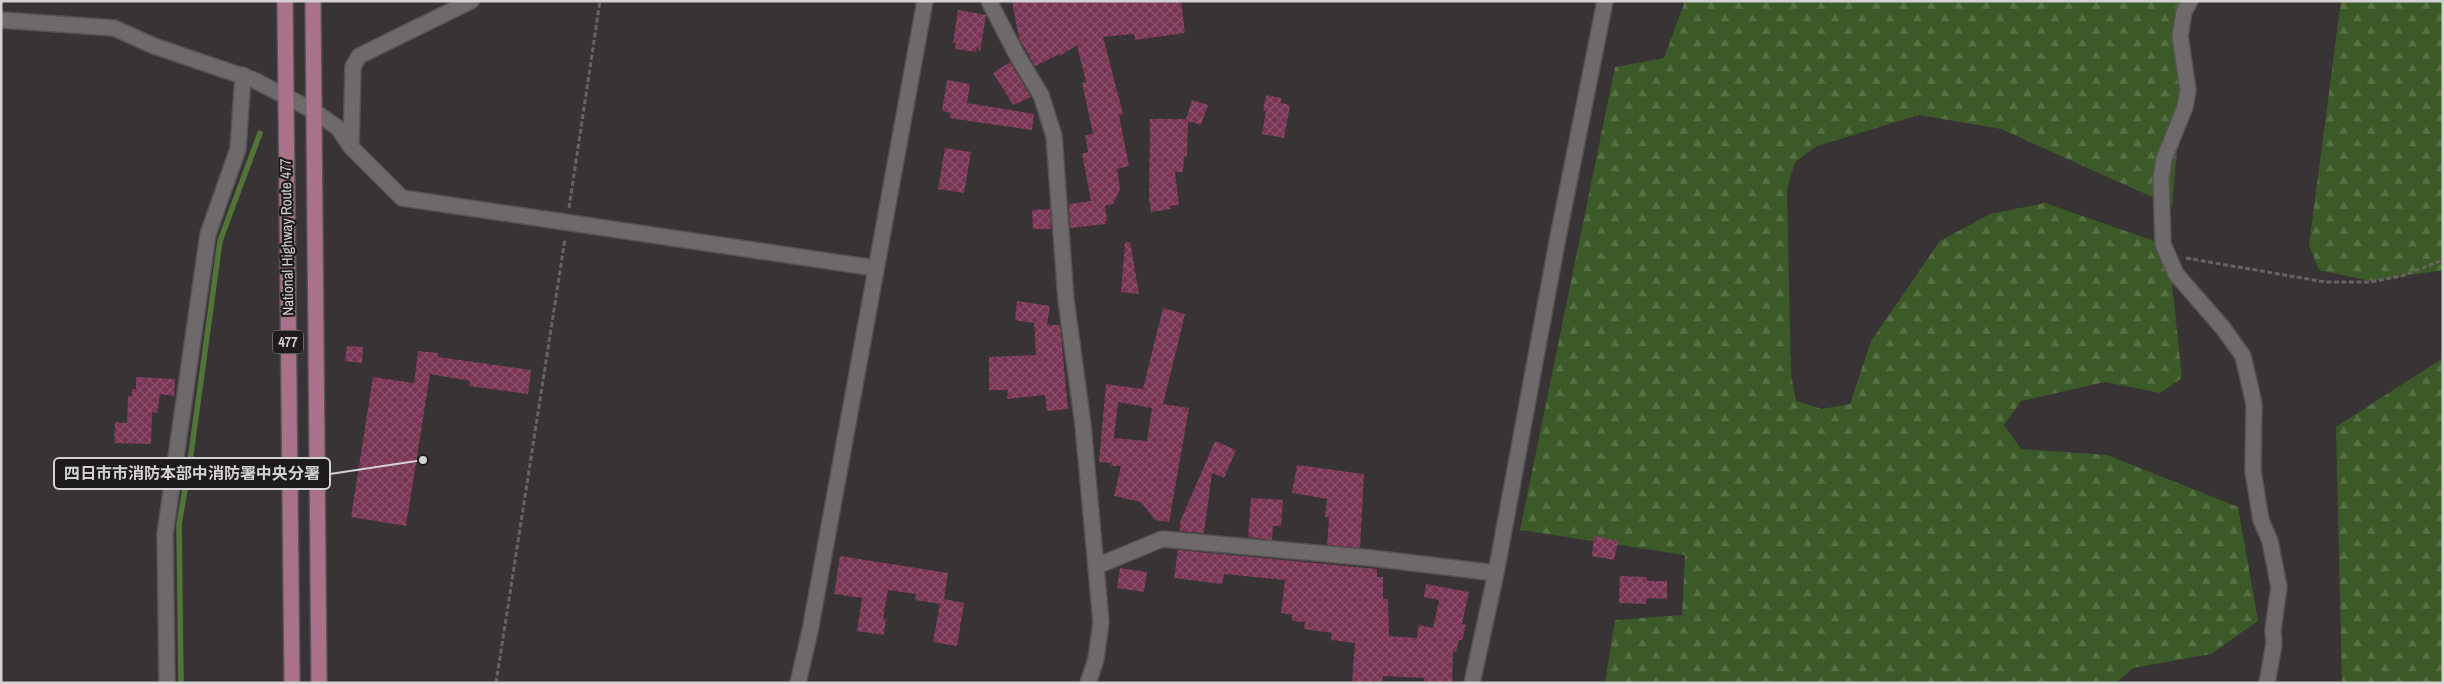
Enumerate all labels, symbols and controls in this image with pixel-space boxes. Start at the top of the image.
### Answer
street label: National Highway Route 477 [275,158,298,316]
road number: 477 [273,331,303,354]
callout: 四日市市消防本部中消防署中央分署 [54,458,330,489]
text: 四日市市消防本部中消防署中央分署 [64,462,320,484]

